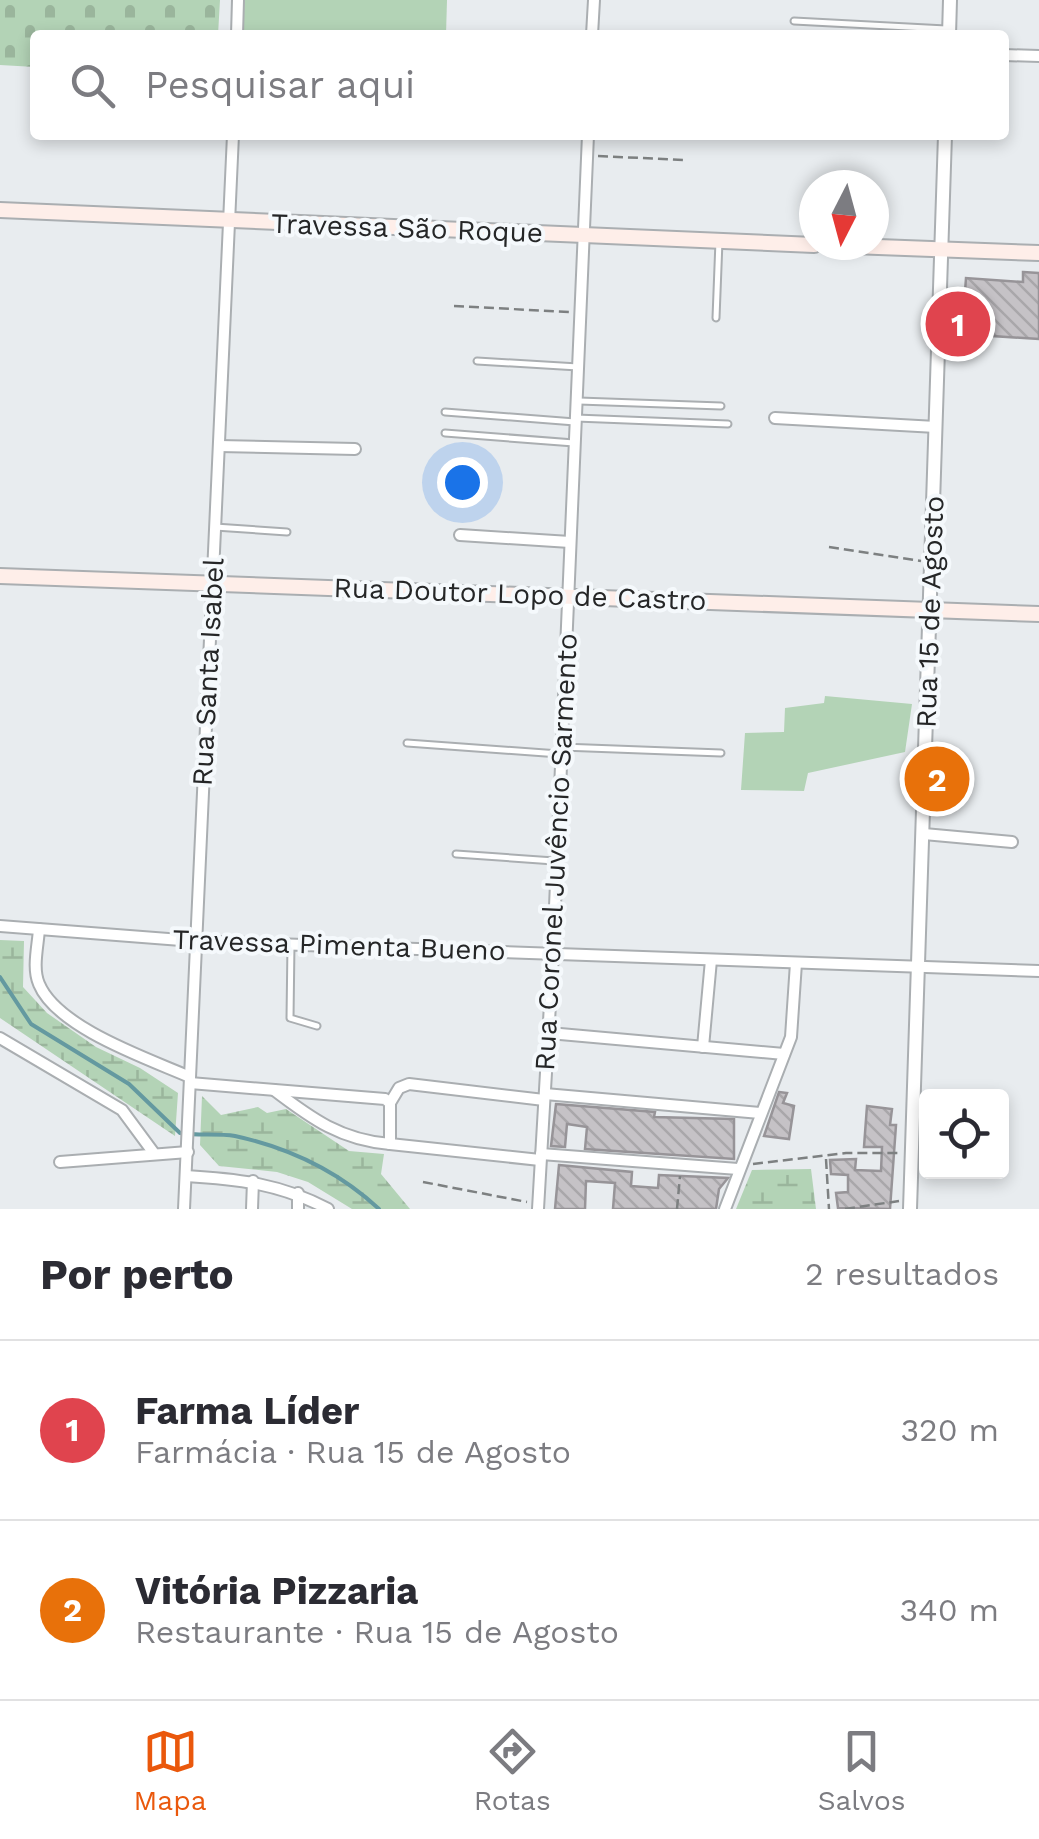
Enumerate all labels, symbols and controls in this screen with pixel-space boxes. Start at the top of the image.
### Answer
search box [30,30,1009,140]
icon: search [65,58,120,113]
text: Pesquisar aqui [145,63,415,107]
north arrow [799,170,889,260]
street label: Travessa São Roque [270,207,544,249]
pin: 1 [926,286,990,362]
your location [437,457,488,508]
street label: Rua 15 de Agosto [909,495,951,729]
street label: Rua Santa Isabel [186,557,230,787]
street label: Rua Doutor Lopo de Castro [333,571,707,617]
street label: Rua Coronel Juvêncio Sarmento [528,632,584,1072]
pin: 2 [904,742,970,816]
street label: Travessa Pimenta Bueno [172,923,506,967]
map controls [919,1089,1009,1179]
button: locate [919,1089,1009,1179]
text: Por perto [40,1250,234,1299]
text: 2 resultados [805,1255,999,1293]
text: Farma Líder [135,1389,359,1433]
text: 1 [66,1411,79,1449]
text: 320 m [900,1411,999,1449]
text: Farmácia · Rua 15 de Agosto [135,1433,571,1471]
text: Vitória Pizzaria [135,1569,418,1613]
text: 2 [63,1591,82,1629]
text: 340 m [899,1591,999,1629]
text: Restaurante · Rua 15 de Agosto [135,1613,619,1651]
tab: Mapa [134,1724,207,1817]
tab: Rotas [474,1724,551,1817]
tab: Salvos [818,1724,905,1817]

